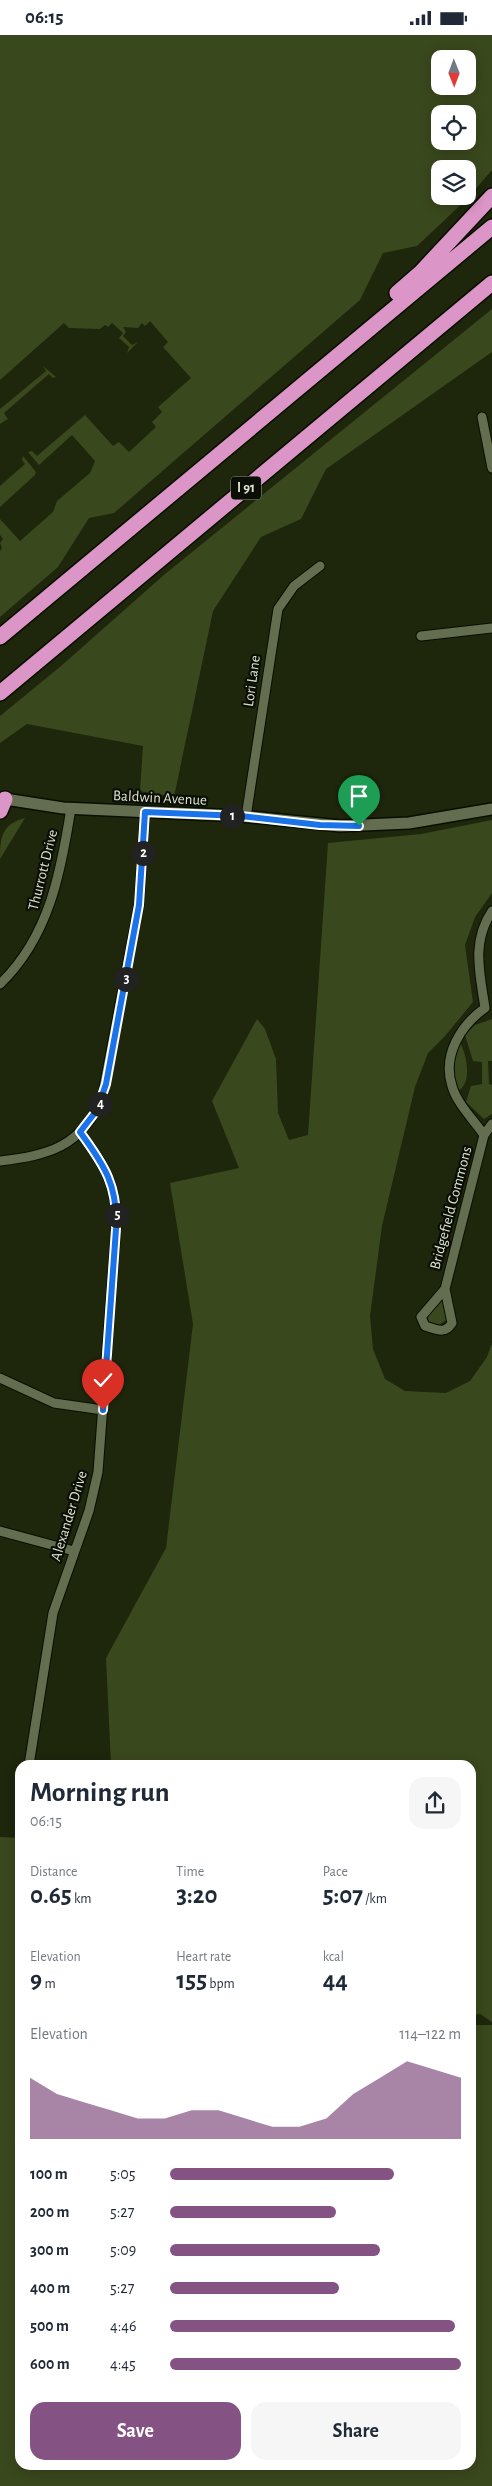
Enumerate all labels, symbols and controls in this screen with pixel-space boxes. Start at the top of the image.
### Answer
text: 06:15 [25,8,63,27]
north arrow [431,50,476,95]
map controls [431,50,476,205]
button: locate [431,105,476,150]
button: layers [431,160,476,205]
road number: I 91 [231,477,261,499]
street label: Lori Lane [241,654,263,708]
pin [338,775,380,826]
icon: arrive [345,782,373,810]
street label: Baldwin Avenue [113,788,207,808]
pin: 1 [220,803,244,829]
text: 1 [230,809,235,823]
street label: Thurrott Drive [26,828,60,912]
pin: 2 [130,841,156,865]
text: 2 [140,846,147,860]
pin: 3 [114,967,138,991]
text: 3 [123,972,130,986]
pin: 4 [88,1091,112,1117]
text: 4 [97,1097,104,1111]
street label: Bridgefield Commons [427,1145,475,1271]
pin: 5 [104,1203,130,1227]
text: 5 [114,1208,121,1222]
pin [82,1359,124,1410]
icon: check [89,1366,117,1394]
street label: Alexander Drive [48,1469,90,1563]
button: share [409,1777,461,1829]
text: Morning run [30,1779,170,1807]
text: 06:15 [30,1813,62,1829]
text: Distance [30,1865,77,1879]
text: Time [176,1865,204,1879]
text: Pace [323,1865,348,1879]
text: 0.65 [30,1883,72,1908]
text: 3:20 [176,1883,218,1908]
text: 5:07 [323,1883,363,1908]
text: km [72,1892,92,1906]
text: /km [363,1892,387,1906]
text: Elevation [30,1950,81,1964]
text: Heart rate [176,1950,231,1964]
text: kcal [323,1950,344,1964]
text: 9 [30,1968,42,1993]
text: 155 [176,1968,207,1993]
text: 44 [323,1968,348,1993]
text: m [42,1977,56,1991]
text: bpm [207,1977,235,1991]
text: Elevation [30,2026,88,2042]
text: 114–122 m [399,2026,461,2042]
text: 100 m [30,2166,68,2182]
text: 5:05 [110,2166,136,2182]
text: 200 m [30,2204,70,2220]
text: 5:27 [110,2204,134,2220]
text: 300 m [30,2242,69,2258]
text: 5:09 [110,2242,136,2258]
text: 400 m [30,2280,70,2296]
text: 5:27 [110,2280,134,2296]
text: 500 m [30,2318,69,2334]
text: 4:46 [110,2318,137,2334]
text: 600 m [30,2356,70,2372]
text: 4:45 [110,2356,136,2372]
button: Save [30,2402,241,2460]
button: Share [251,2402,461,2460]

